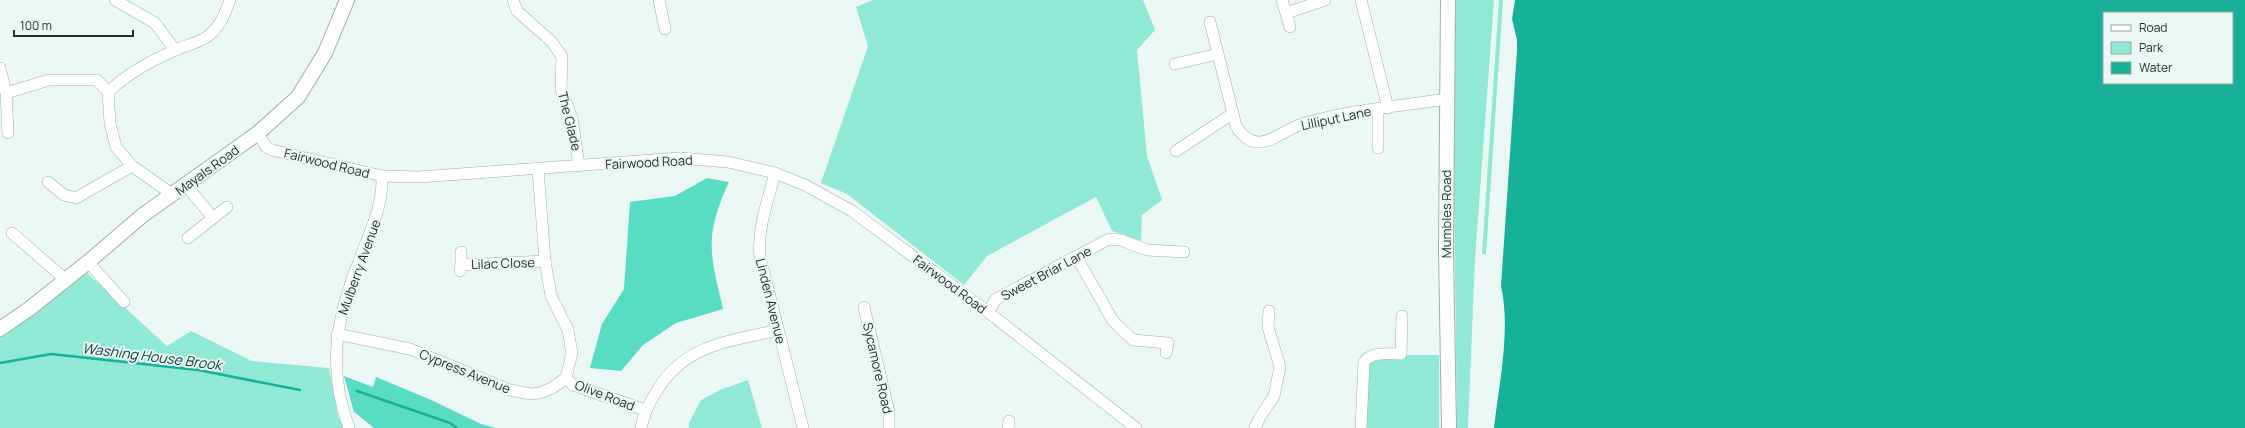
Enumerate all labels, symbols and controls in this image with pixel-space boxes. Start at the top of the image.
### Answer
scale bar [14,12,133,38]
legend [2103,12,2233,84]
text: 100 m [20,17,52,34]
text: Road [2139,19,2167,36]
text: Park [2139,39,2164,56]
text: Water [2139,59,2173,76]
street label: The Glade [554,90,586,153]
street label: Lilliput Lane [1299,102,1373,134]
street label: Mayals Road [171,141,243,199]
street label: Fairwood Road [282,144,372,182]
street label: Fairwood Road [605,151,693,173]
street label: Mumbles Road [1437,170,1455,258]
street label: Mulberry Avenue [333,216,385,317]
street label: Sweet Briar Lane [998,241,1095,304]
street label: Fairwood Road [910,250,990,318]
street label: Lilac Close [471,253,536,273]
street label: Linden Avenue [752,256,790,346]
street label: Sycamore Road [859,321,897,415]
water label: Washing House Brook [81,338,225,374]
street label: Cypress Avenue [417,345,514,398]
street label: Olive Road [572,375,638,415]

